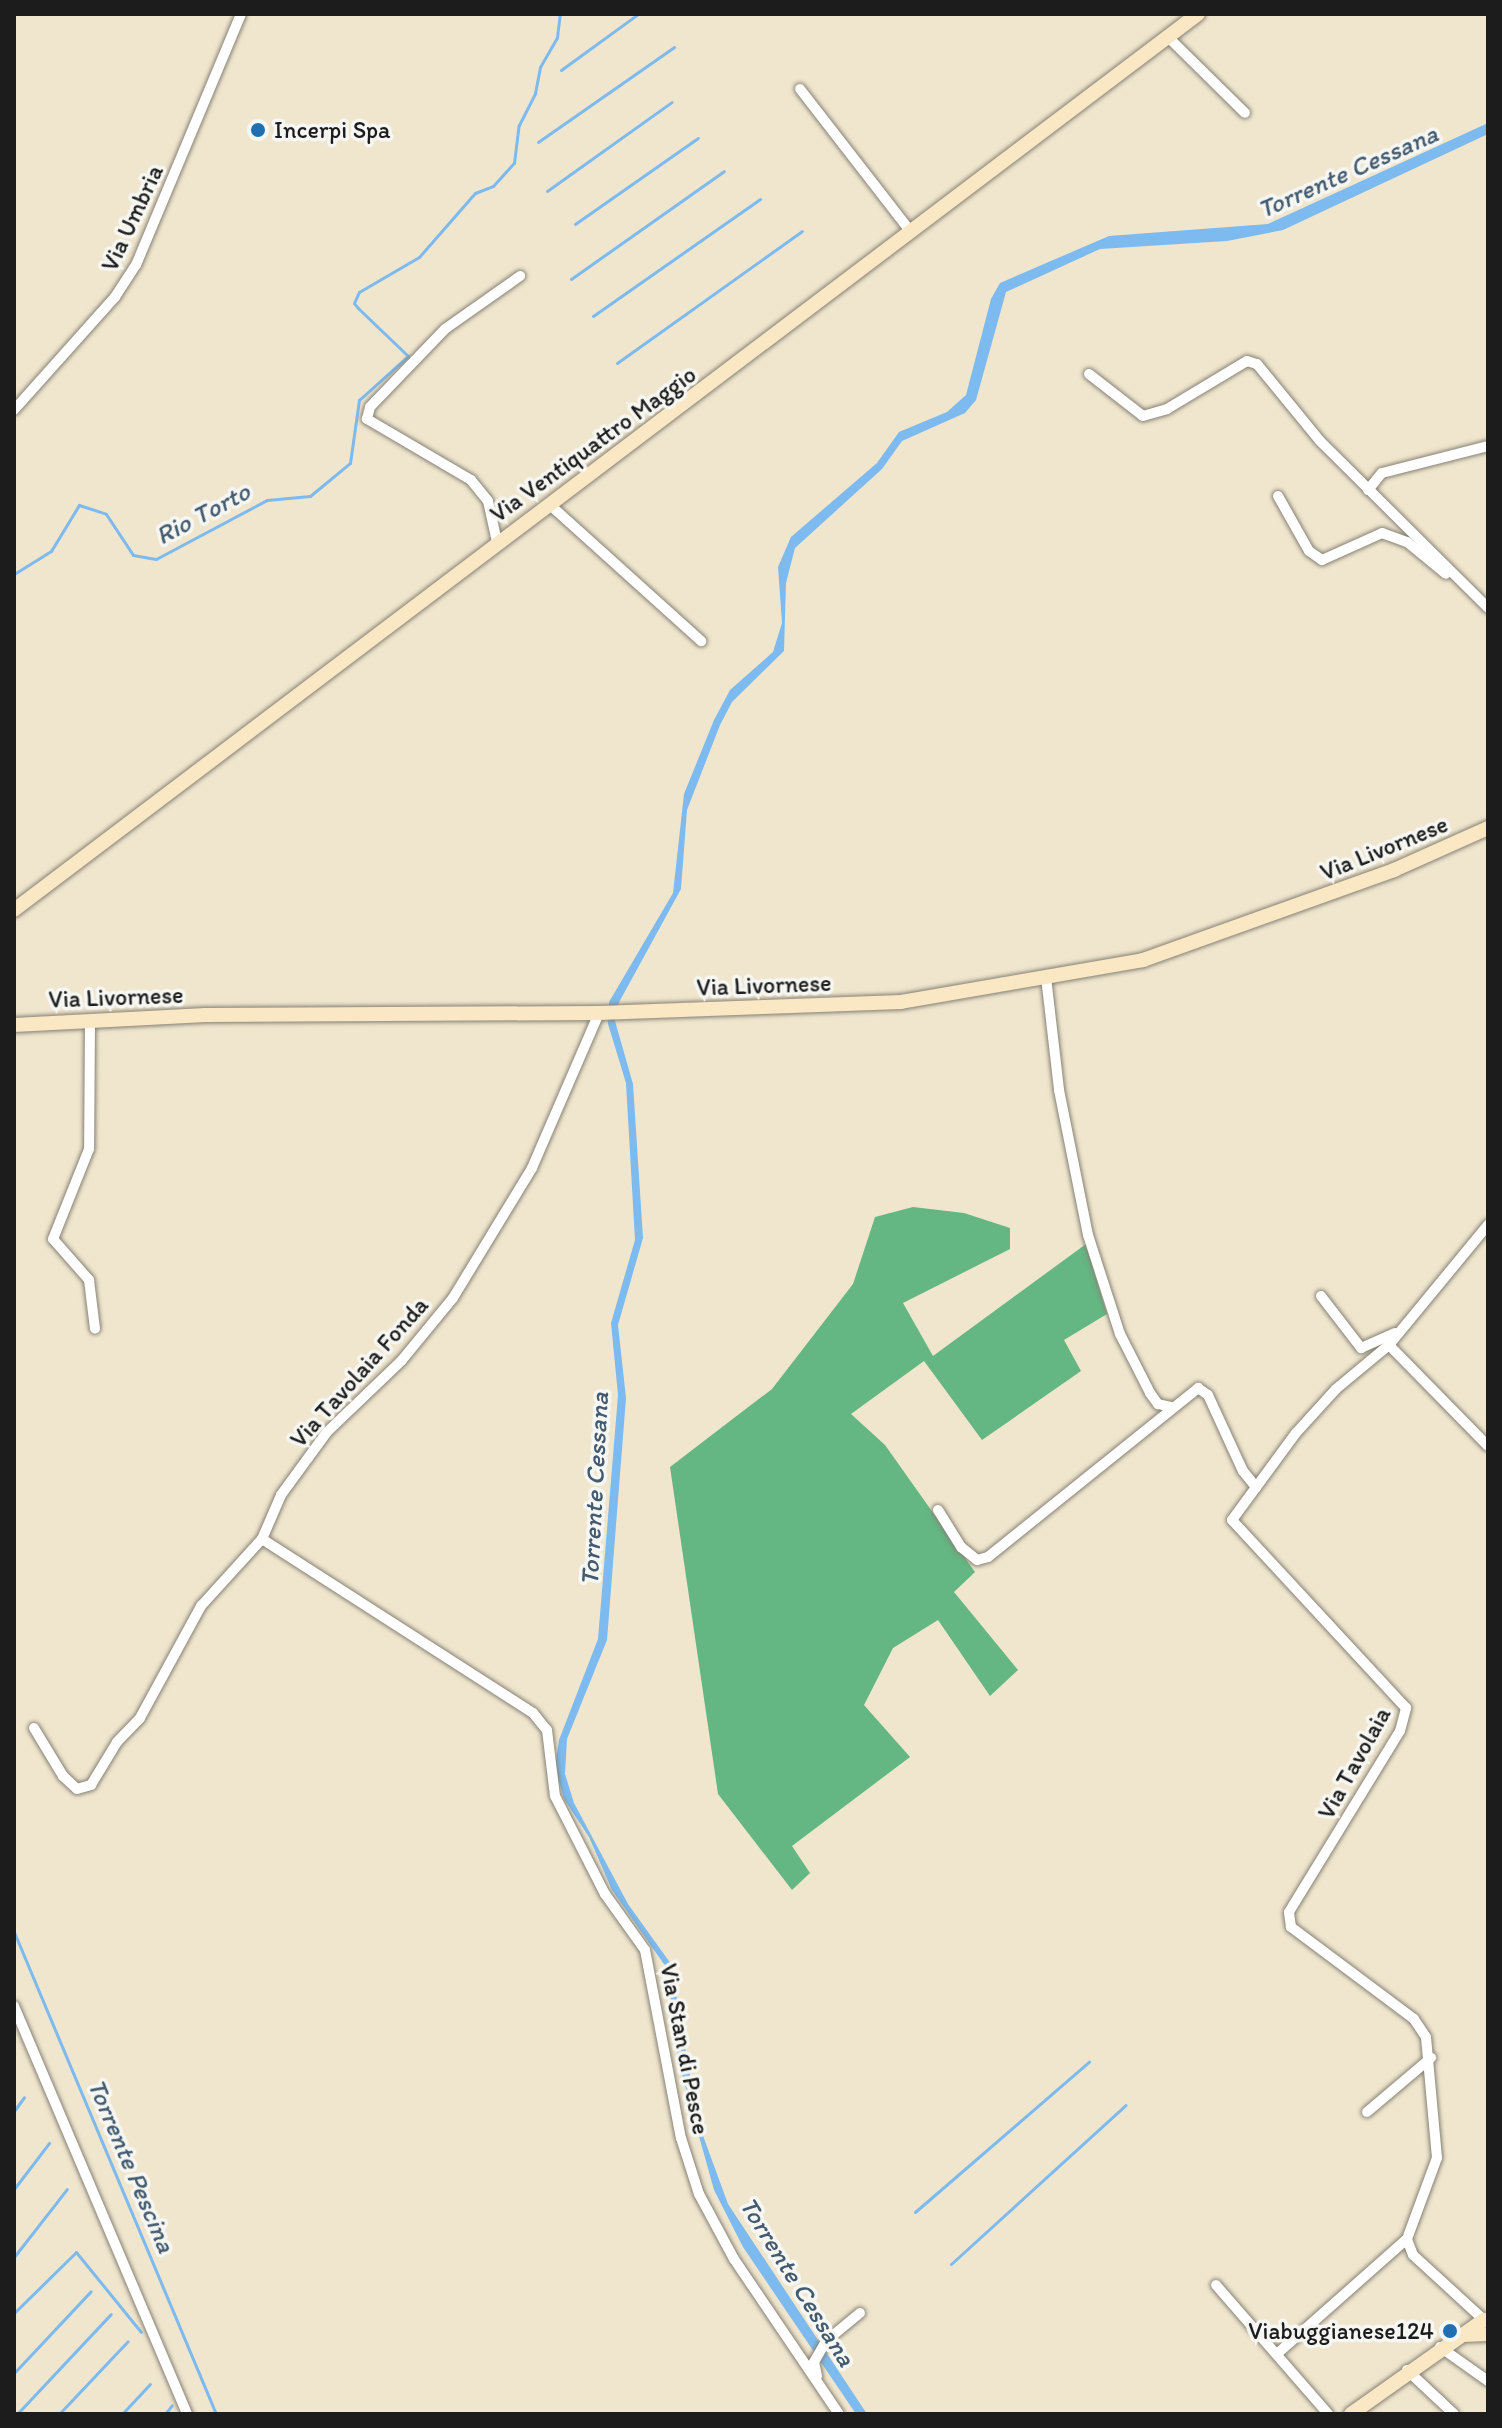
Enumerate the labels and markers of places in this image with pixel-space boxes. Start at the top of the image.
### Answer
place label: Incerpi Spa [274,116,391,144]
marker: Incerpi Spa [249,121,267,139]
place label: Viabuggianese124 [1248,2317,1434,2345]
marker: Viabuggianese124 [1441,2322,1459,2340]

